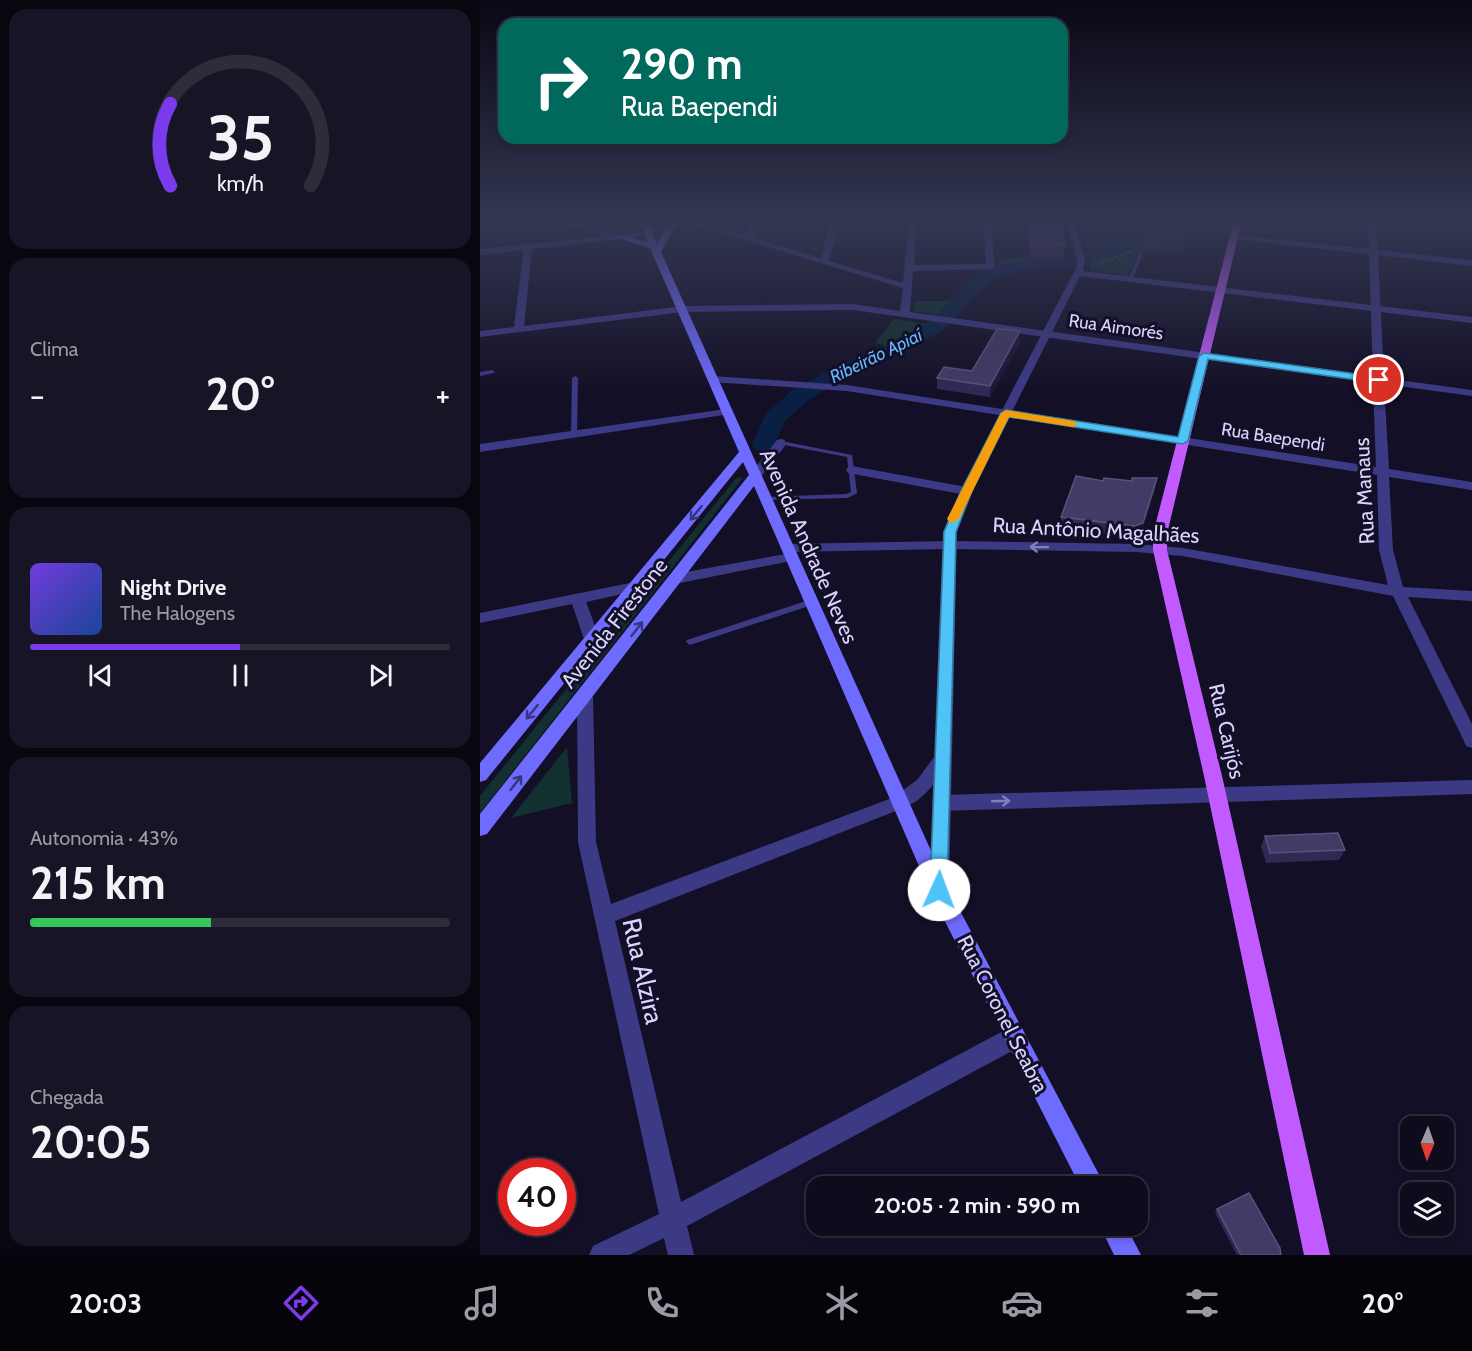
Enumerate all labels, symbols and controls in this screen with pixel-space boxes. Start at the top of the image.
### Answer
text: 290 m [621,38,742,90]
icon: right [522,42,600,120]
text: Rua Baependi [621,90,778,123]
text: 35 [206,100,274,176]
text: km/h [217,170,263,196]
street label: Rua Aimorés [1067,309,1165,345]
water label: Ribeirão Apiaí [826,324,927,388]
text: Clima [30,337,78,361]
pin [1353,354,1404,405]
icon: arrive [1362,363,1395,396]
text: 20° [206,367,274,421]
text: − [30,375,45,415]
text: + [435,375,450,415]
street label: Rua Baependi [1220,418,1326,456]
street label: Rua Manaus [1349,437,1379,545]
street label: Avenida Andrade Neves [755,445,863,648]
one-way arrow [689,505,702,521]
street label: Rua Antônio Magalhães [992,512,1200,548]
one-way arrow [1029,541,1049,552]
street label: Avenida Firestone [556,553,673,693]
text: Night Drive [120,574,226,601]
text: The Halogens [120,601,235,625]
one-way arrow [630,621,643,637]
icon: previous [84,659,117,692]
icon: pause [224,659,257,692]
icon: next [364,659,397,692]
street label: Rua Carijós [1203,681,1250,782]
one-way arrow [525,704,538,720]
one-way arrow [510,775,523,791]
one-way arrow [990,795,1010,807]
text: Autonomia · 43% [30,826,178,850]
text: 215 km [30,856,166,910]
position arrow [907,858,971,922]
street label: Rua Alzira [615,915,671,1028]
street label: Rua Coronel Seabra [952,931,1054,1097]
text: Chegada [30,1085,104,1109]
text: 20:05 [30,1115,152,1169]
north arrow [1400,1116,1454,1170]
map controls [1400,1116,1454,1236]
speed limit sign: 40 [498,1158,576,1236]
button: layers [1400,1182,1454,1236]
text: 20:05 · 2 min · 590 m [874,1192,1080,1219]
icon: directions [280,1282,322,1324]
icon: music [461,1282,503,1324]
icon: phone [641,1282,683,1324]
icon: climate [821,1282,863,1324]
icon: car [1001,1282,1043,1324]
icon: filters [1181,1282,1223,1324]
text: 20:03 [69,1287,142,1320]
text: 20° [1362,1287,1403,1320]

